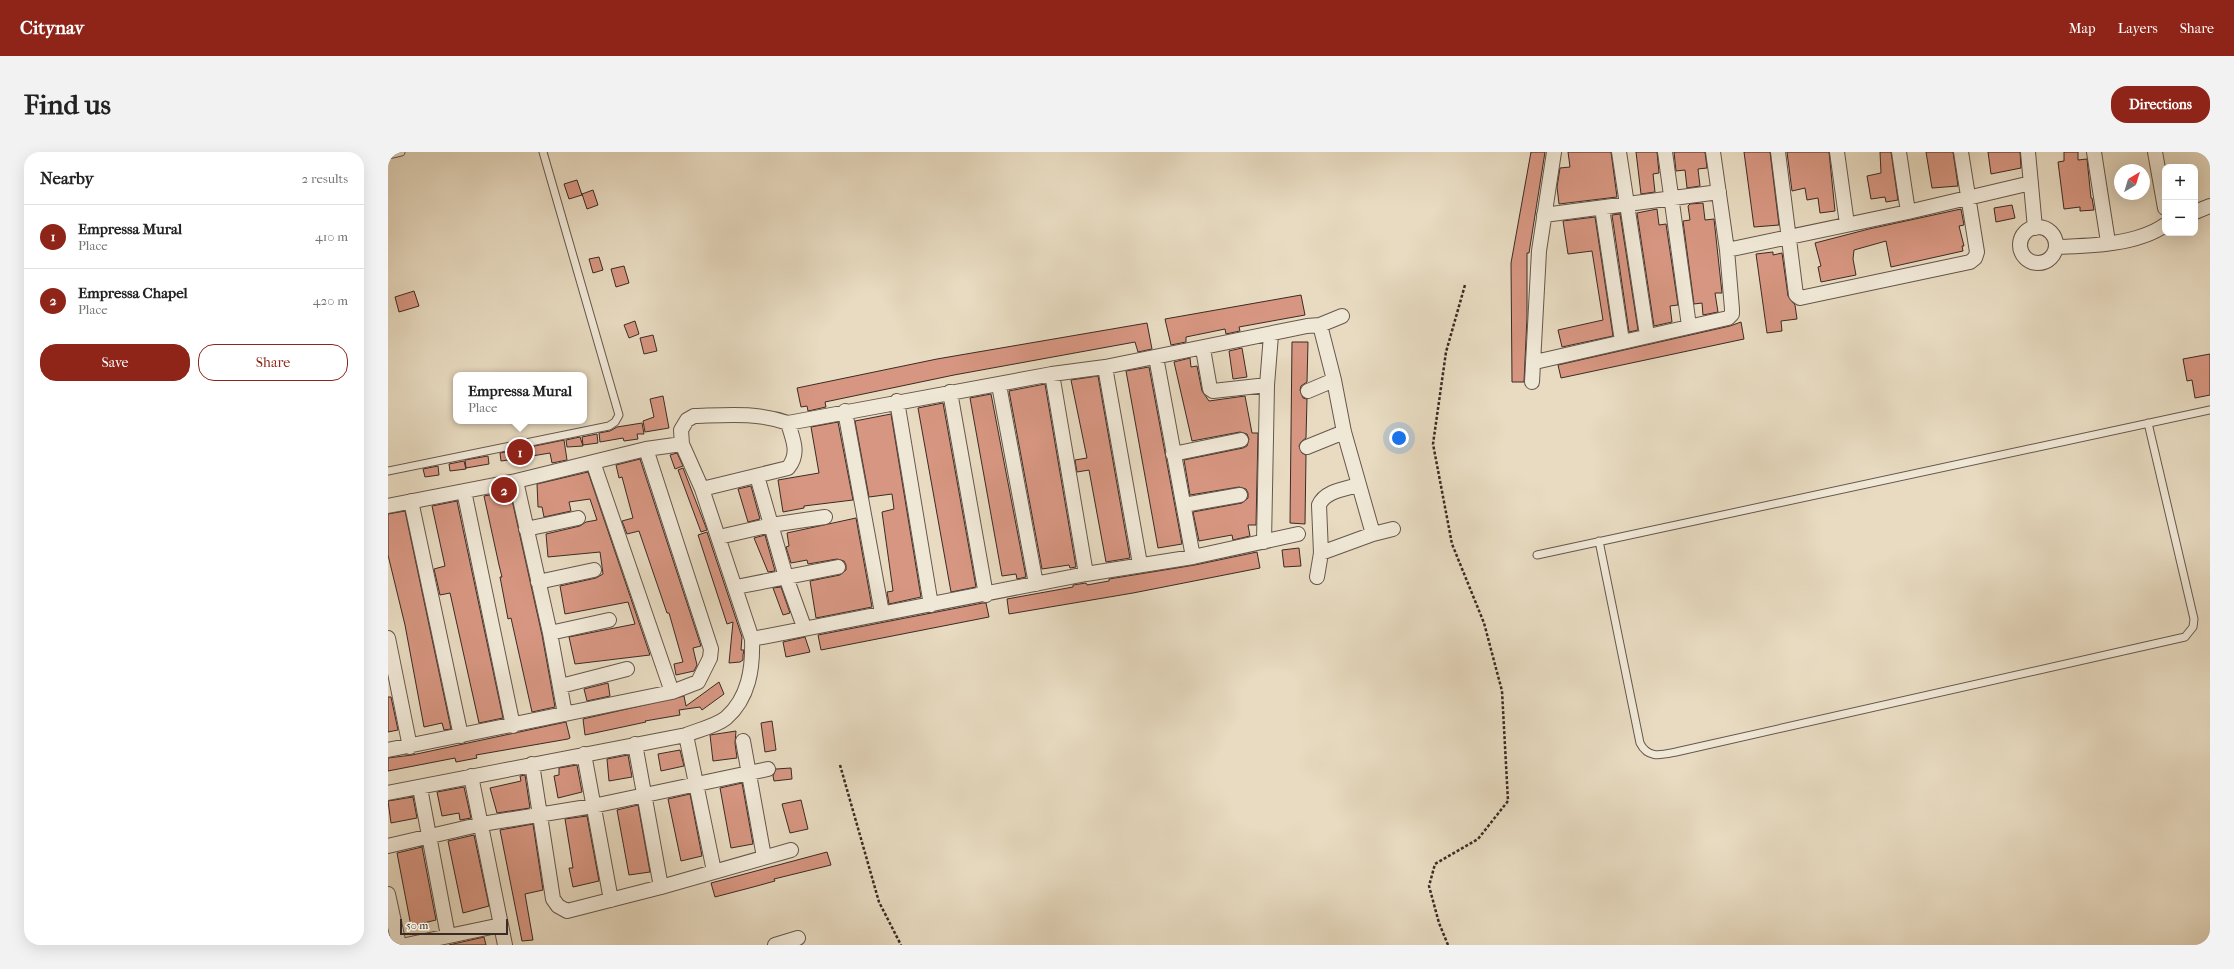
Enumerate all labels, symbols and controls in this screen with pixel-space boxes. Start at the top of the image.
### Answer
text: Citynav [20,17,84,39]
text: Map [2069,20,2096,37]
text: Layers [2118,20,2158,37]
text: Share [2180,20,2214,37]
button: Directions [2111,86,2210,123]
text: Find us [24,88,111,121]
north arrow [2114,164,2150,200]
map controls [2162,164,2198,236]
button: + [2162,164,2198,200]
text: Nearby [40,168,94,188]
text: 2 results [302,171,348,186]
button: − [2162,200,2198,236]
text: Empressa Mural [78,220,182,238]
text: 1 [51,229,55,244]
text: 410 m [315,229,348,244]
text: Place [78,238,108,253]
text: Empressa Chapel [78,284,188,302]
text: 2 [50,293,56,308]
text: 420 m [313,293,348,308]
text: Place [78,302,108,317]
button: Save [40,344,190,381]
button: Share [198,344,348,381]
popup [453,372,587,424]
text: Empressa Mural [468,382,572,400]
text: Place [468,400,498,415]
your location [1389,428,1409,448]
pin: 1 [507,437,533,467]
pin: 2 [491,475,517,505]
scale bar [400,917,508,936]
text: 50 m [406,919,428,932]

